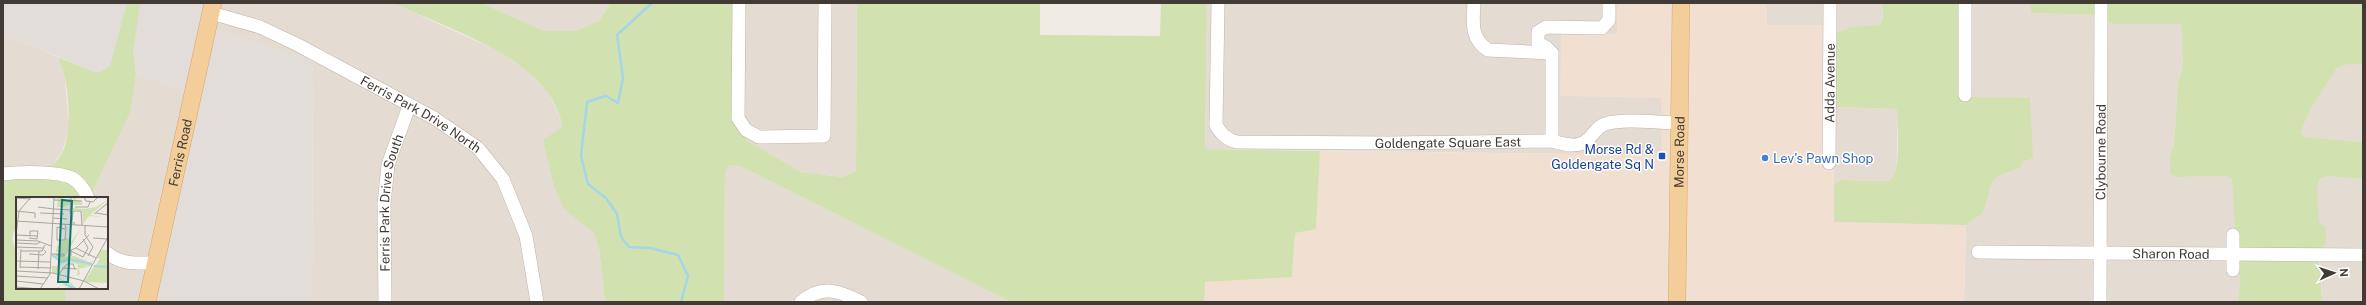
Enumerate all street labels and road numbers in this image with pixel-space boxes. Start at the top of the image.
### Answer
street label: Adda Avenue [1822,43,1838,123]
street label: Ferris Park Drive North [358,73,484,156]
street label: Clybourne Road [2093,104,2109,200]
street label: Morse Road [1672,116,1687,188]
street label: Ferris Road [166,117,195,188]
street label: Ferris Park Drive South [377,132,406,272]
street label: Goldengate Square East [1375,134,1521,151]
street label: Sharon Road [2132,246,2210,262]

